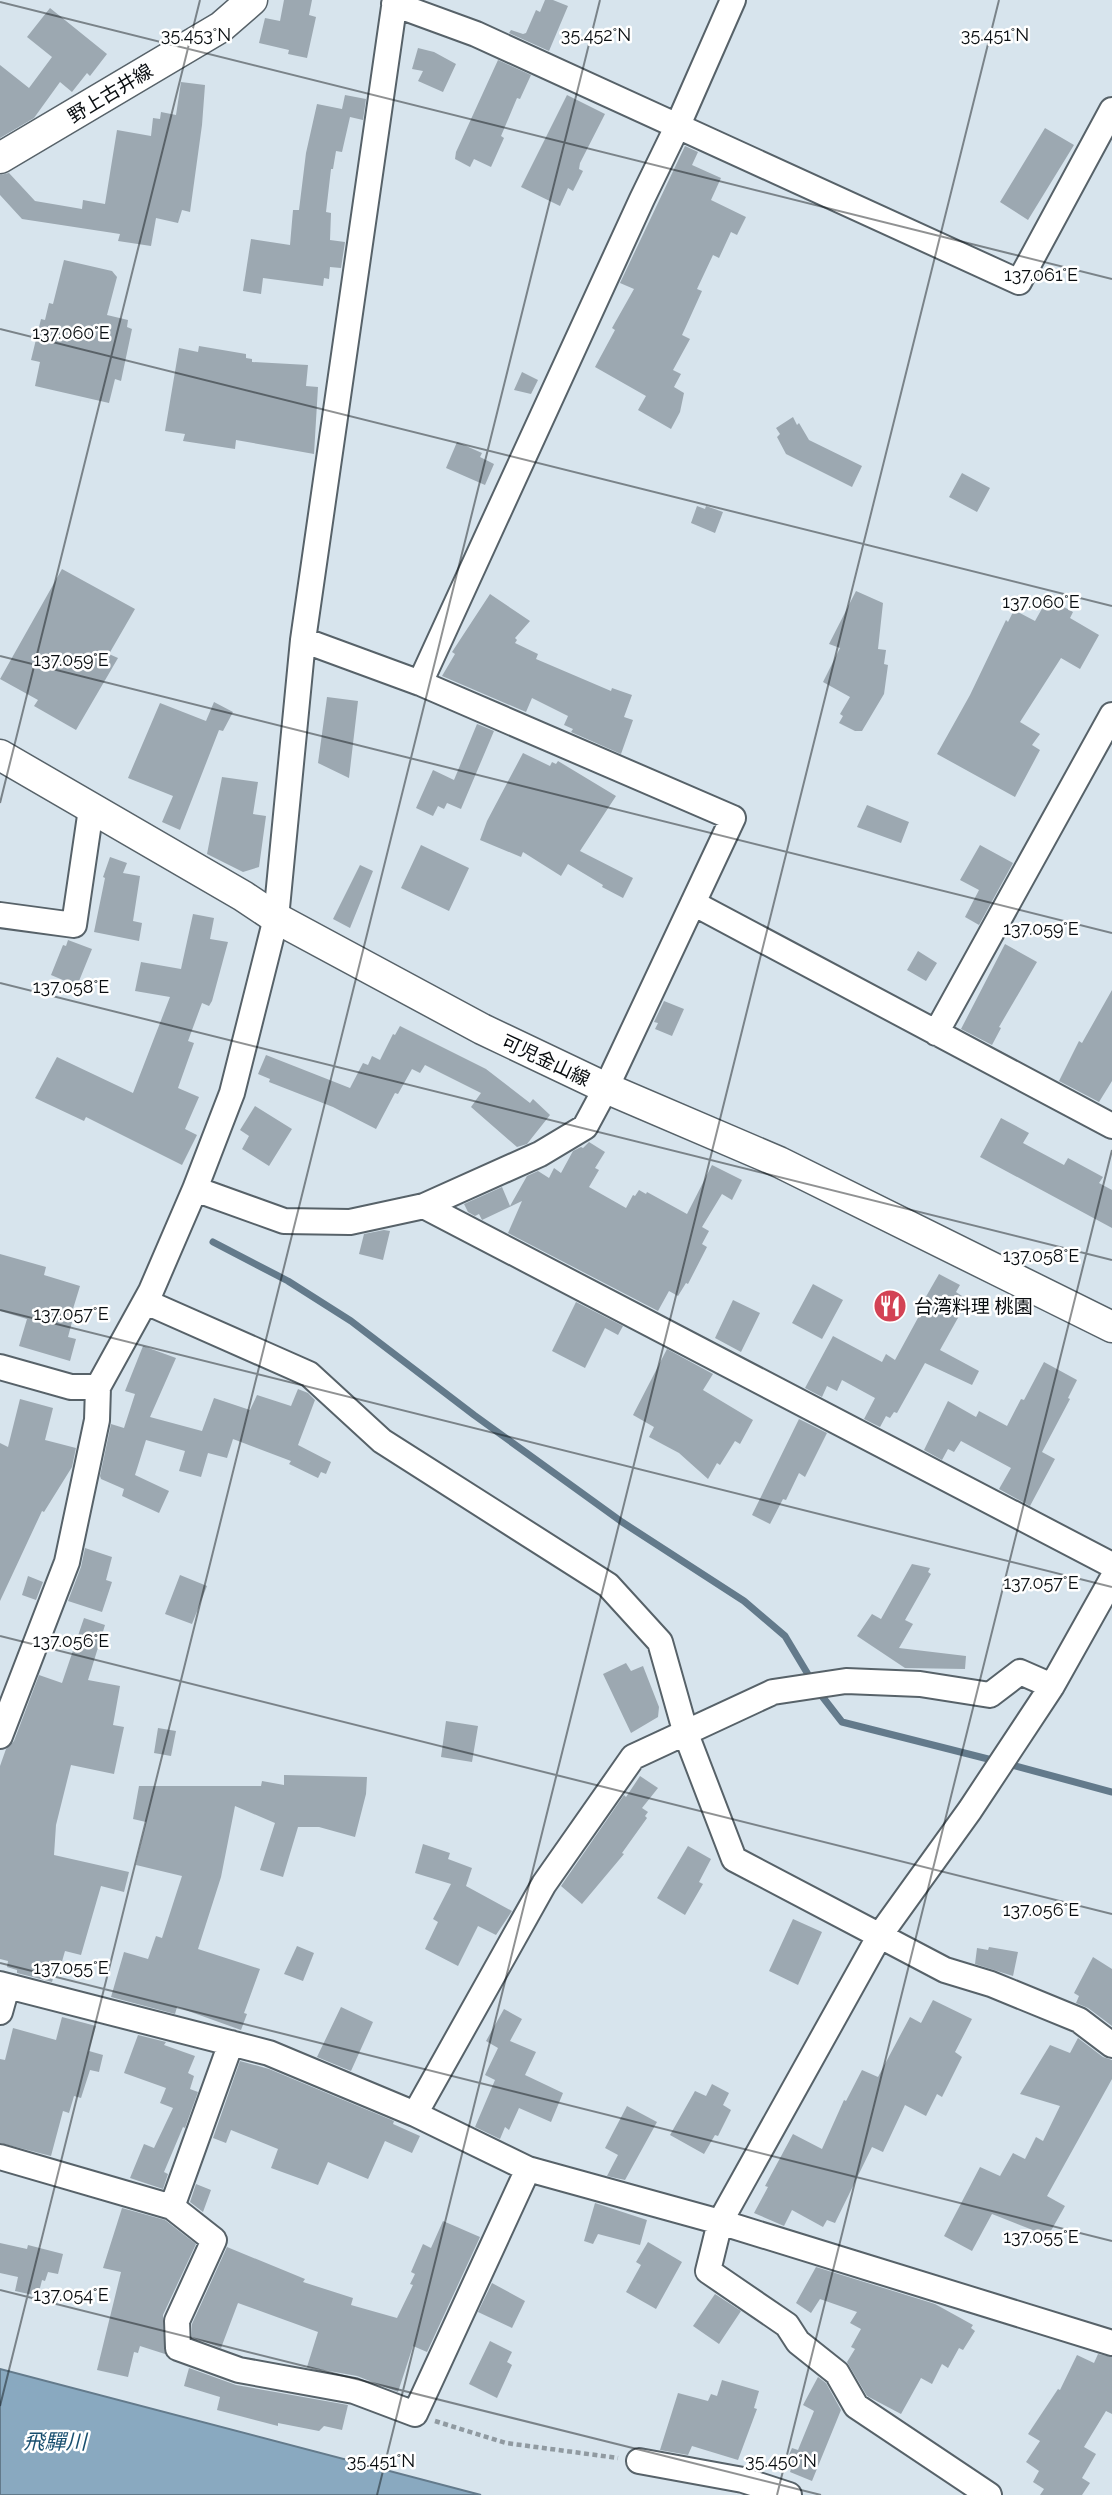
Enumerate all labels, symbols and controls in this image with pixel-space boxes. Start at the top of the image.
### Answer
text: 35.453°N [161,24,231,45]
text: 35.452°N [561,24,631,45]
text: 35.451°N [961,24,1029,45]
street label: 野上古井線 [64,59,156,127]
text: 137.061°E [1004,264,1078,285]
text: 137.060°E [32,322,110,343]
text: 137.060°E [1002,591,1080,612]
text: 137.059°E [33,649,109,670]
text: 137.059°E [1003,918,1079,939]
text: 137.058°E [33,976,109,997]
street label: 可児金山線 [498,1030,594,1090]
text: 137.058°E [1003,1245,1079,1266]
restaurant icon: 台湾料理 桃園 [871,1287,909,1325]
place label: 台湾料理 桃園 [914,1295,1033,1317]
text: 137.057°E [33,1303,109,1324]
text: 137.057°E [1003,1572,1079,1593]
text: 137.056°E [33,1630,109,1651]
text: 137.056°E [1003,1899,1079,1920]
text: 137.055°E [33,1957,109,1978]
text: 137.055°E [1003,2226,1079,2247]
text: 137.054°E [33,2284,109,2305]
water label: 飛驒川 [24,2429,88,2454]
text: 35.451°N [347,2450,415,2471]
text: 35.450°N [745,2450,817,2471]

